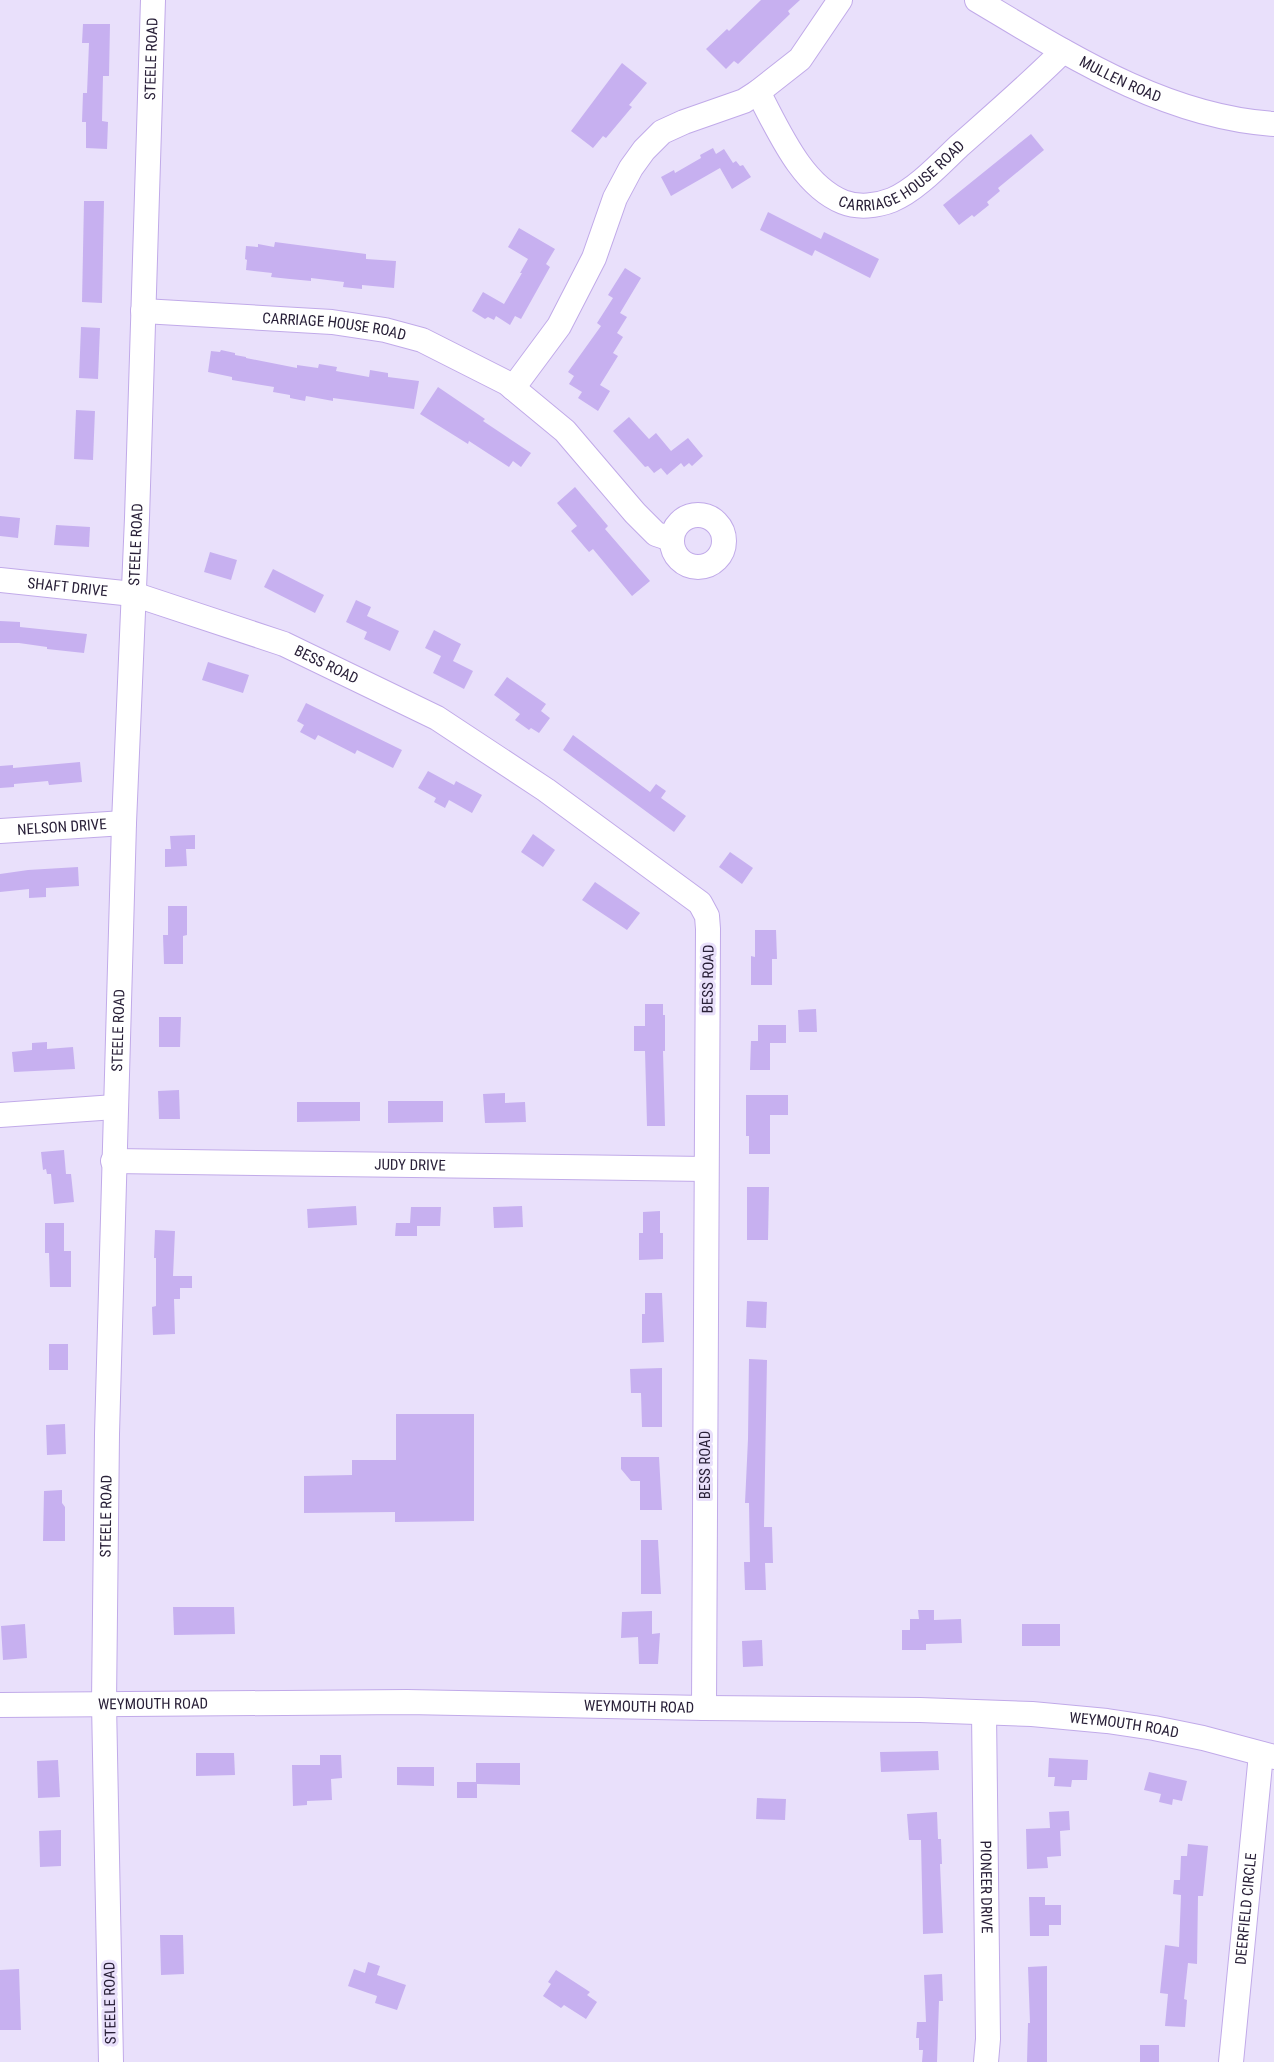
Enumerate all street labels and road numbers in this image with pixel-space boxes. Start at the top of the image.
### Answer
street label: STEELE ROAD [141,17,161,100]
street label: MULLEN ROAD [1076,52,1164,106]
street label: CARRIAGE HOUSE ROAD [836,137,968,215]
street label: CARRIAGE HOUSE ROAD [262,309,408,344]
street label: STEELE ROAD [125,503,146,586]
street label: SHAFT DRIVE [27,574,109,600]
street label: BESS ROAD [292,641,361,688]
street label: NELSON DRIVE [17,815,107,839]
street label: BESS ROAD [698,945,718,1013]
street label: STEELE ROAD [108,989,128,1072]
street label: JUDY DRIVE [374,1156,446,1174]
street label: BESS ROAD [696,1431,714,1499]
street label: STEELE ROAD [97,1475,116,1558]
street label: WEYMOUTH ROAD [98,1694,208,1713]
street label: WEYMOUTH ROAD [584,1697,694,1717]
street label: WEYMOUTH ROAD [1069,1709,1180,1742]
street label: PIONEER DRIVE [977,1840,996,1934]
street label: DEERFIELD CIRCLE [1232,1852,1260,1966]
street label: STEELE ROAD [100,1962,120,2044]

